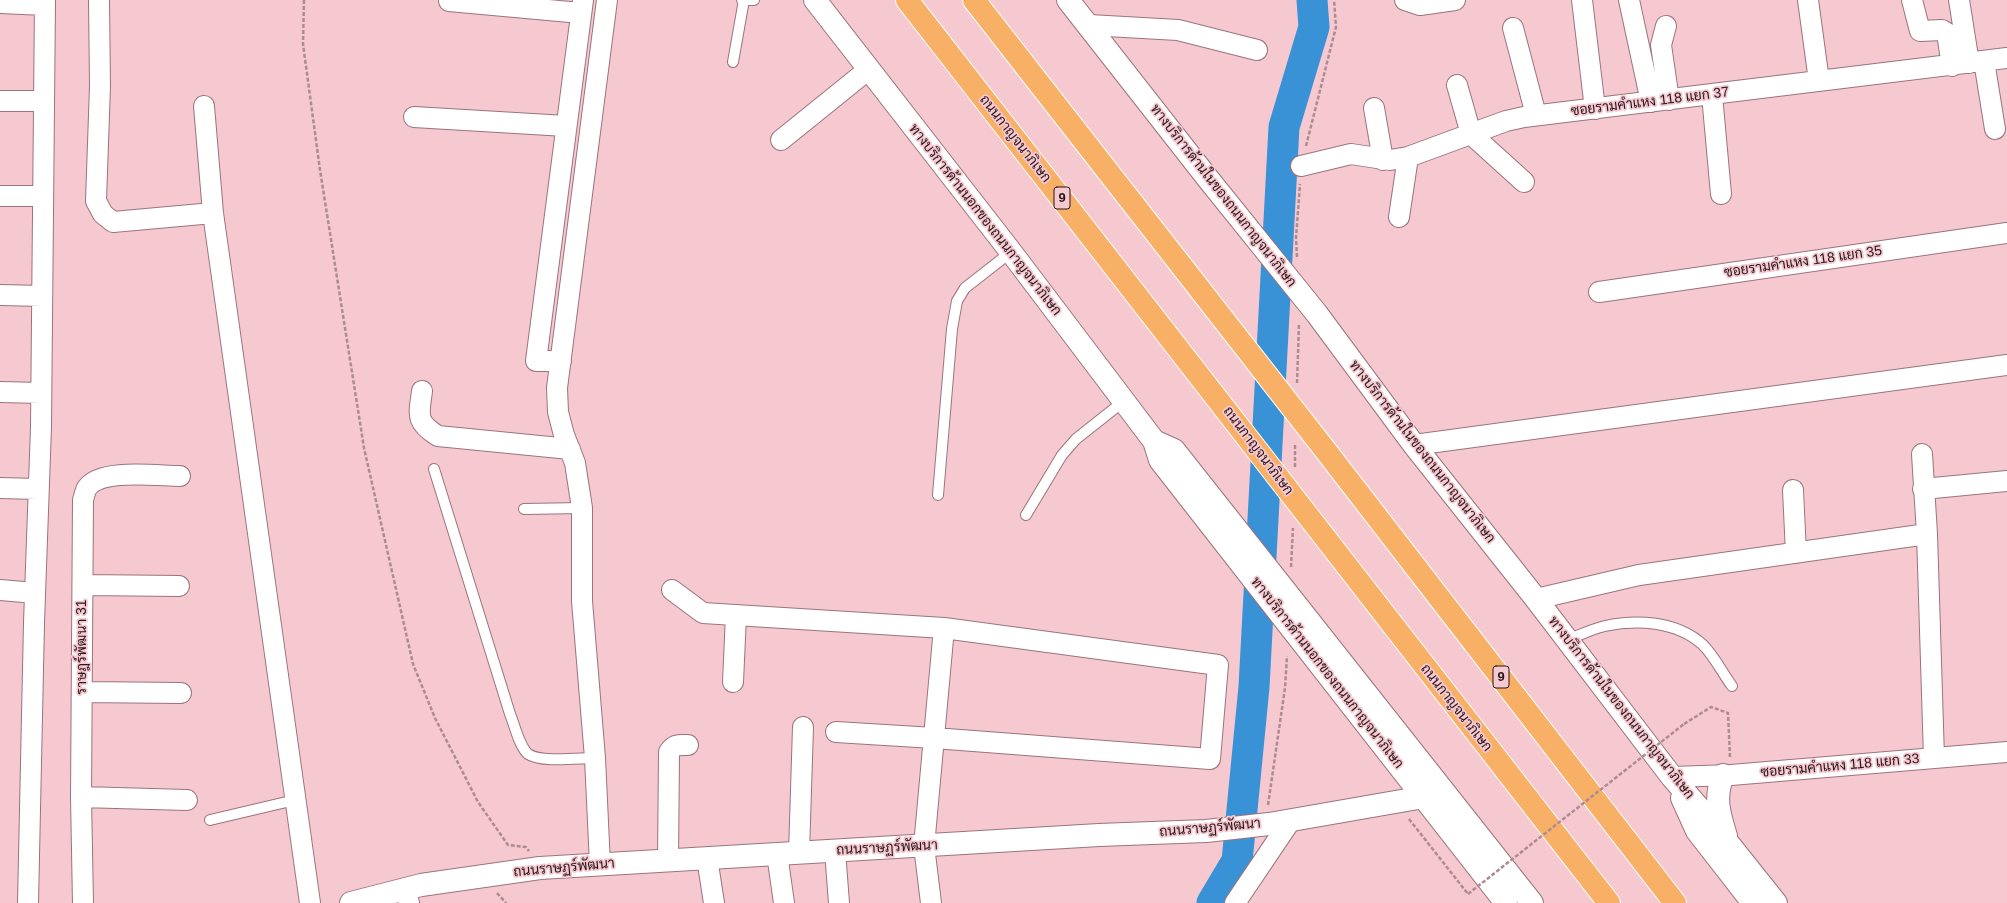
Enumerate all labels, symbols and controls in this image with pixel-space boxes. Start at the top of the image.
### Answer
street label: ซอยรามคำแหง 118 แยก 37 [1570,84,1730,120]
street label: ถนนกาญจนาภิเษก [976,92,1054,186]
street label: ทางบริการด้านในของถนนกาญจนาภิเษก [1146,101,1300,291]
street label: ทางบริการด้านนอกของถนนกาญจนาภิเษก [905,121,1065,319]
road number: 9 [1054,187,1070,209]
street label: ซอยรามคำแหง 118 แยก 35 [1723,243,1883,281]
street label: ทางบริการด้านในของถนนกาญจนาภิเษก [1345,357,1499,547]
street label: ถนนกาญจนาภิเษก [1219,403,1297,499]
street label: ทางบริการด้านนอกของถนนกาญจนาภิเษก [1247,574,1407,772]
street label: ราษฎร์พัฒนา 31 [74,599,90,695]
street label: ทางบริการด้านในของถนนกาญจนาภิเษก [1544,613,1698,803]
street label: ถนนกาญจนาภิเษก [1417,661,1495,755]
road number: 9 [1493,666,1509,688]
street label: ซอยรามคำแหง 118 แยก 33 [1760,751,1920,781]
street label: ถนนราษฏร์พัฒนา [1159,815,1261,841]
street label: ถนนราษฏร์พัฒนา [836,837,938,859]
street label: ถนนราษฏร์พัฒนา [513,855,615,881]

